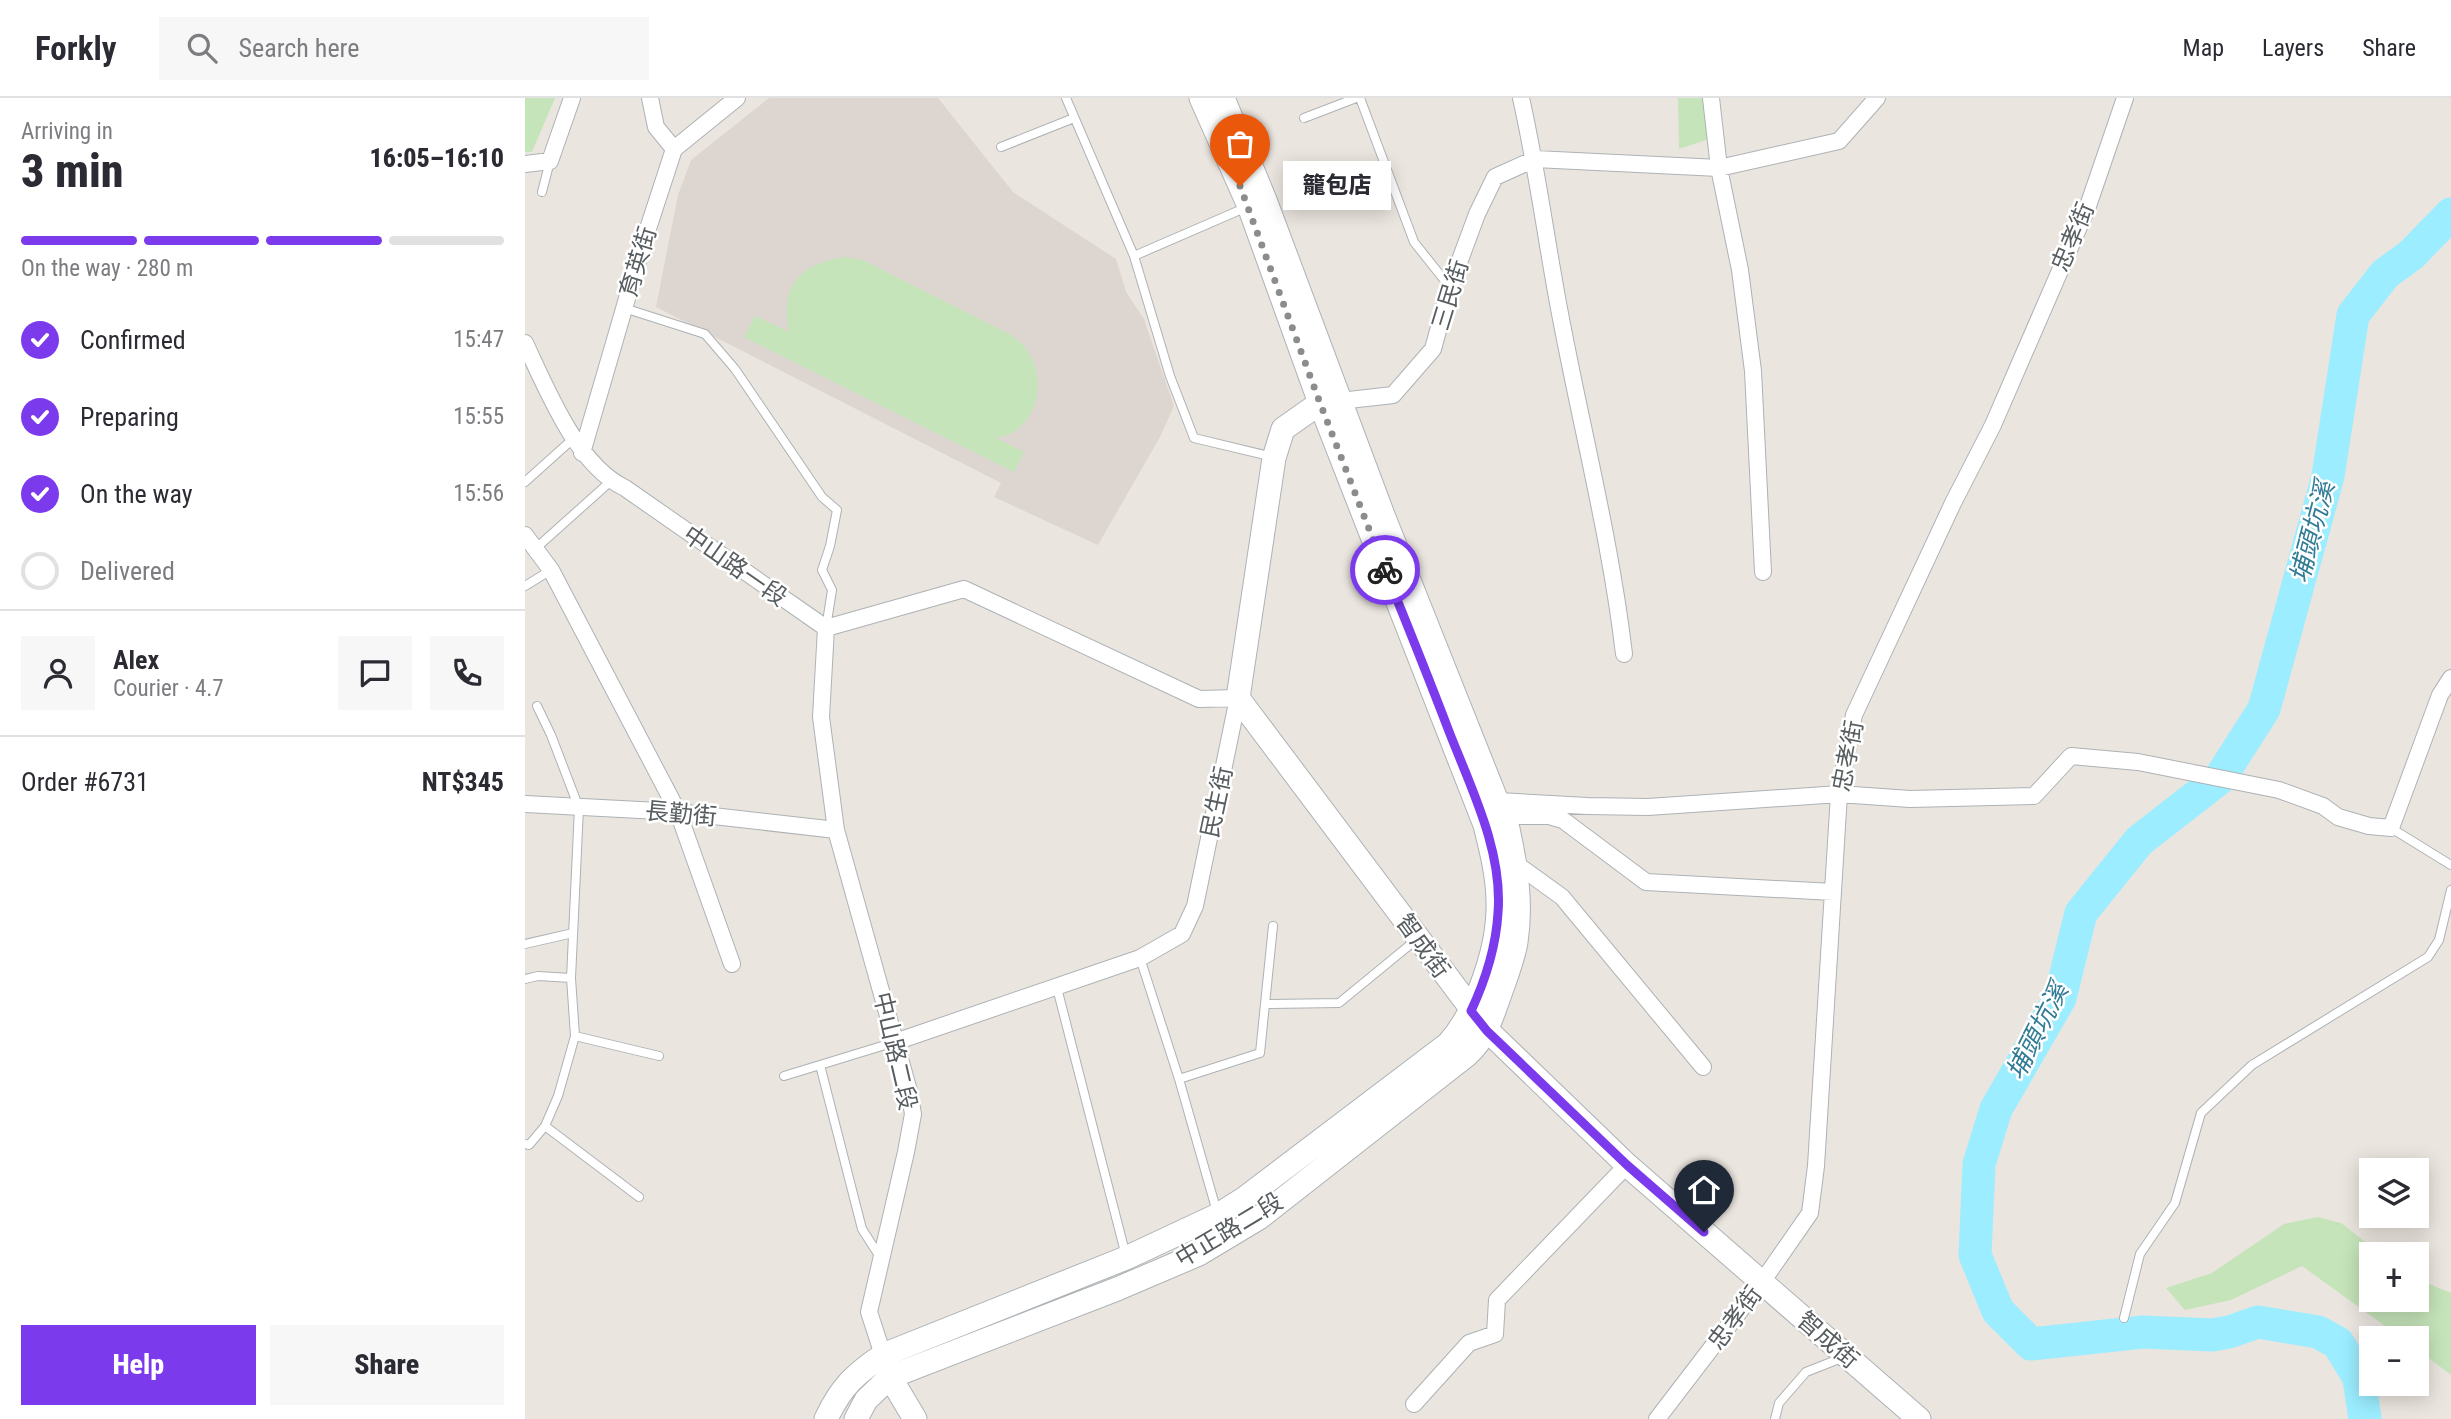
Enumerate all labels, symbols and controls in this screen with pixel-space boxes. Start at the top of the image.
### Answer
search box [159,17,649,80]
text: Forkly [35,29,117,68]
icon: search [183,29,221,67]
text: Search here [239,33,359,63]
text: Map [2183,34,2224,62]
text: Layers [2262,34,2324,62]
text: Share [2362,34,2416,62]
pin [1210,114,1270,186]
text: Arriving in [21,118,113,145]
icon: bag [1221,125,1259,163]
text: 16:05–16:10 [370,143,504,173]
text: 3 min [21,144,124,198]
callout: 籠包店 [1282,162,1391,210]
text: 籠包店 [1303,172,1372,199]
street label: 忠孝街 [2046,198,2100,276]
street label: 育英街 [614,223,662,301]
text: On the way · 280 m [21,255,193,282]
street label: 三民街 [1426,256,1474,334]
icon: check [21,321,59,359]
text: Confirmed [80,325,186,355]
text: 15:47 [453,326,504,353]
icon: check [21,398,59,436]
text: Preparing [80,402,179,432]
text: 15:55 [453,403,504,430]
water label: 埔頭坑溪 [2284,474,2341,586]
icon: check [21,475,59,513]
text: On the way [80,479,193,509]
text: 15:56 [453,480,504,507]
street label: 中山路一段 [678,520,792,612]
courier [1350,535,1420,605]
icon: bike [1366,551,1404,589]
text: Delivered [80,556,175,586]
button: person [21,636,95,710]
button: chat [338,636,412,710]
button: phone [430,636,504,710]
text: Alex [113,645,159,675]
text: Courier · 4.7 [113,675,224,702]
street label: 忠孝街 [1827,718,1869,794]
street label: 民生街 [1196,764,1238,840]
text: Order #6731 [21,767,149,797]
text: NT$345 [422,767,504,797]
street label: 長勤街 [644,797,718,831]
street label: 智成街 [1391,909,1455,983]
water label: 埔頭坑溪 [2000,974,2076,1084]
street label: 中山路二段 [868,989,922,1113]
map controls [2359,1158,2429,1396]
button: layers [2359,1158,2429,1228]
pin [1674,1160,1734,1232]
icon: home [1685,1171,1723,1209]
street label: 中正路二段 [1170,1187,1288,1273]
button: + [2359,1242,2429,1312]
street label: 忠孝街 [1702,1281,1768,1355]
street label: 智成街 [1792,1306,1864,1374]
button: Help [21,1325,256,1405]
button: Share [270,1325,504,1405]
button: − [2359,1326,2429,1396]

